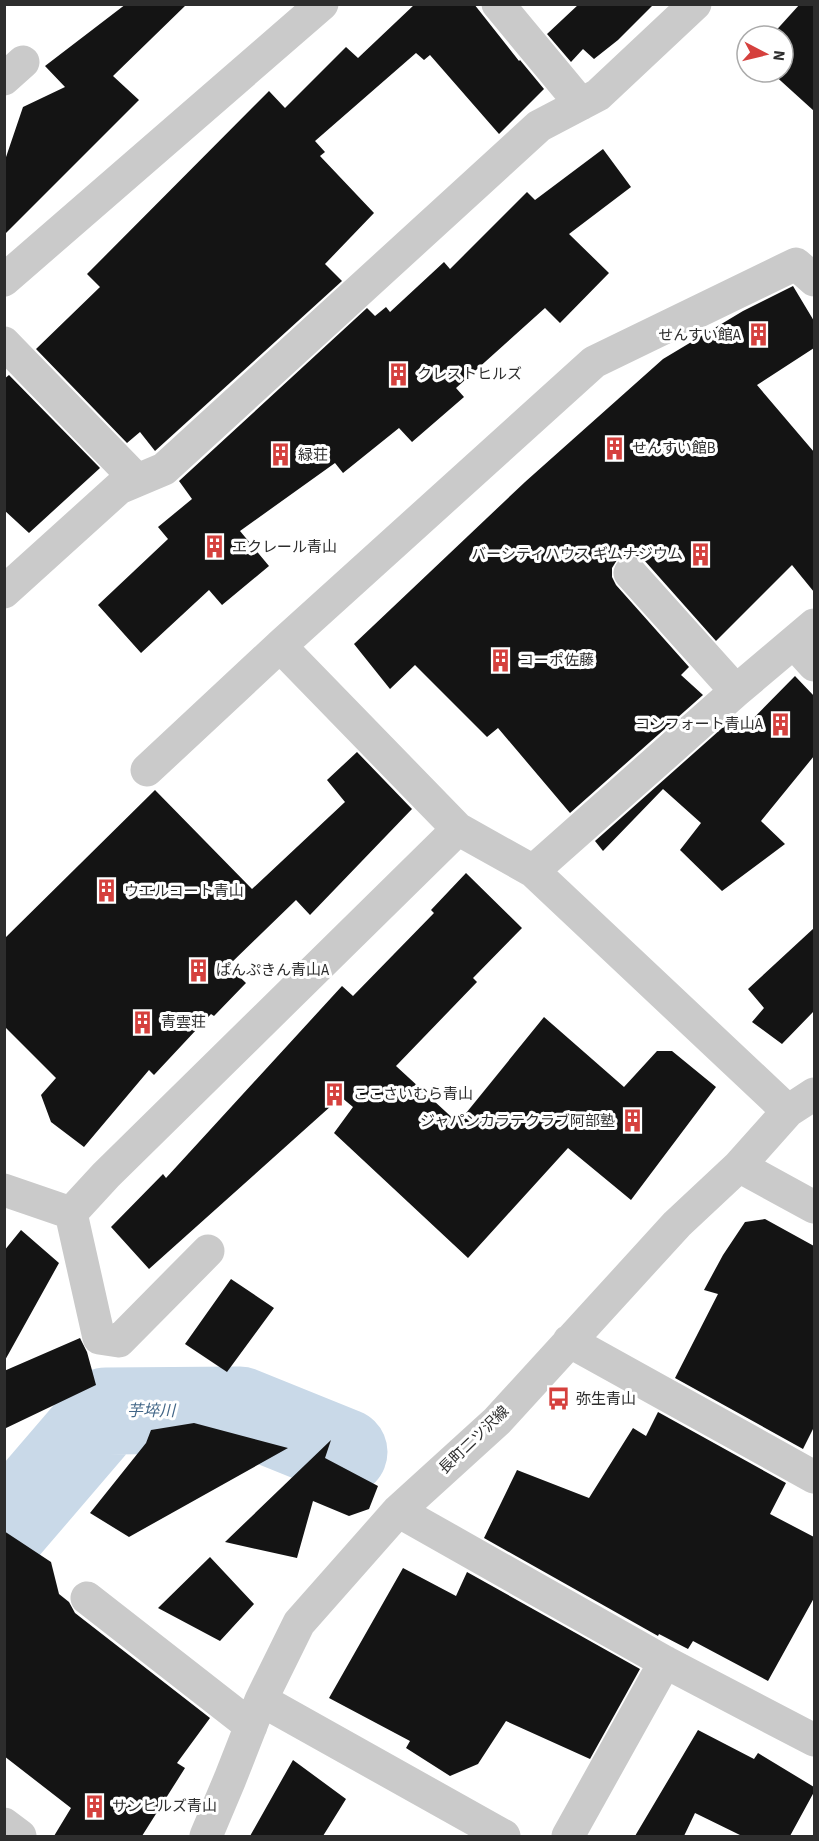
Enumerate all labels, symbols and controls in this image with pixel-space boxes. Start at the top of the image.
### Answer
north arrow [735,24,795,84]
text: N [767,49,790,62]
building icon: せんすい館A [746,322,772,348]
place label: せんすい館A [658,325,742,346]
building icon: クレストヒルズ [386,361,412,387]
place label: クレストヒルズ [417,364,522,385]
building icon: せんすい館B [601,435,627,461]
place label: せんすい館B [632,438,716,459]
building icon: 緑荘 [267,442,293,468]
place label: 緑荘 [298,445,328,466]
building icon: エクレール青山 [201,534,227,560]
place label: エクレール青山 [232,537,337,558]
building icon: バーシティハウス ギムナジウム [688,541,714,567]
place label: バーシティハウス ギムナジウム [471,544,683,565]
building icon: コーポ佐藤 [488,647,514,673]
place label: コーポ佐藤 [519,650,594,671]
building icon: コンフォート青山A [768,711,794,737]
place label: コンフォート青山A [635,714,764,735]
building icon: ウエルコート青山 [93,878,119,904]
place label: ウエルコート青山 [124,881,244,902]
building icon: ぱんぷきん青山A [185,957,211,983]
place label: ぱんぷきん青山A [216,960,330,981]
building icon: 青雲荘 [130,1009,156,1035]
place label: 青雲荘 [161,1012,206,1033]
building icon: ここさいむら青山 [322,1081,348,1107]
place label: ここさいむら青山 [353,1084,473,1105]
building icon: ジャパンカラテクラブ阿部塾 [620,1108,646,1134]
place label: ジャパンカラテクラブ阿部塾 [420,1111,615,1132]
bus stop icon: 弥生青山 [545,1386,571,1412]
place label: 弥生青山 [576,1389,636,1410]
water label: 芋埣川 [127,1400,177,1422]
street label: 長町二ツ沢線 [434,1401,514,1479]
building icon: サンヒルズ青山 [81,1793,107,1819]
place label: サンヒルズ青山 [112,1796,217,1817]

